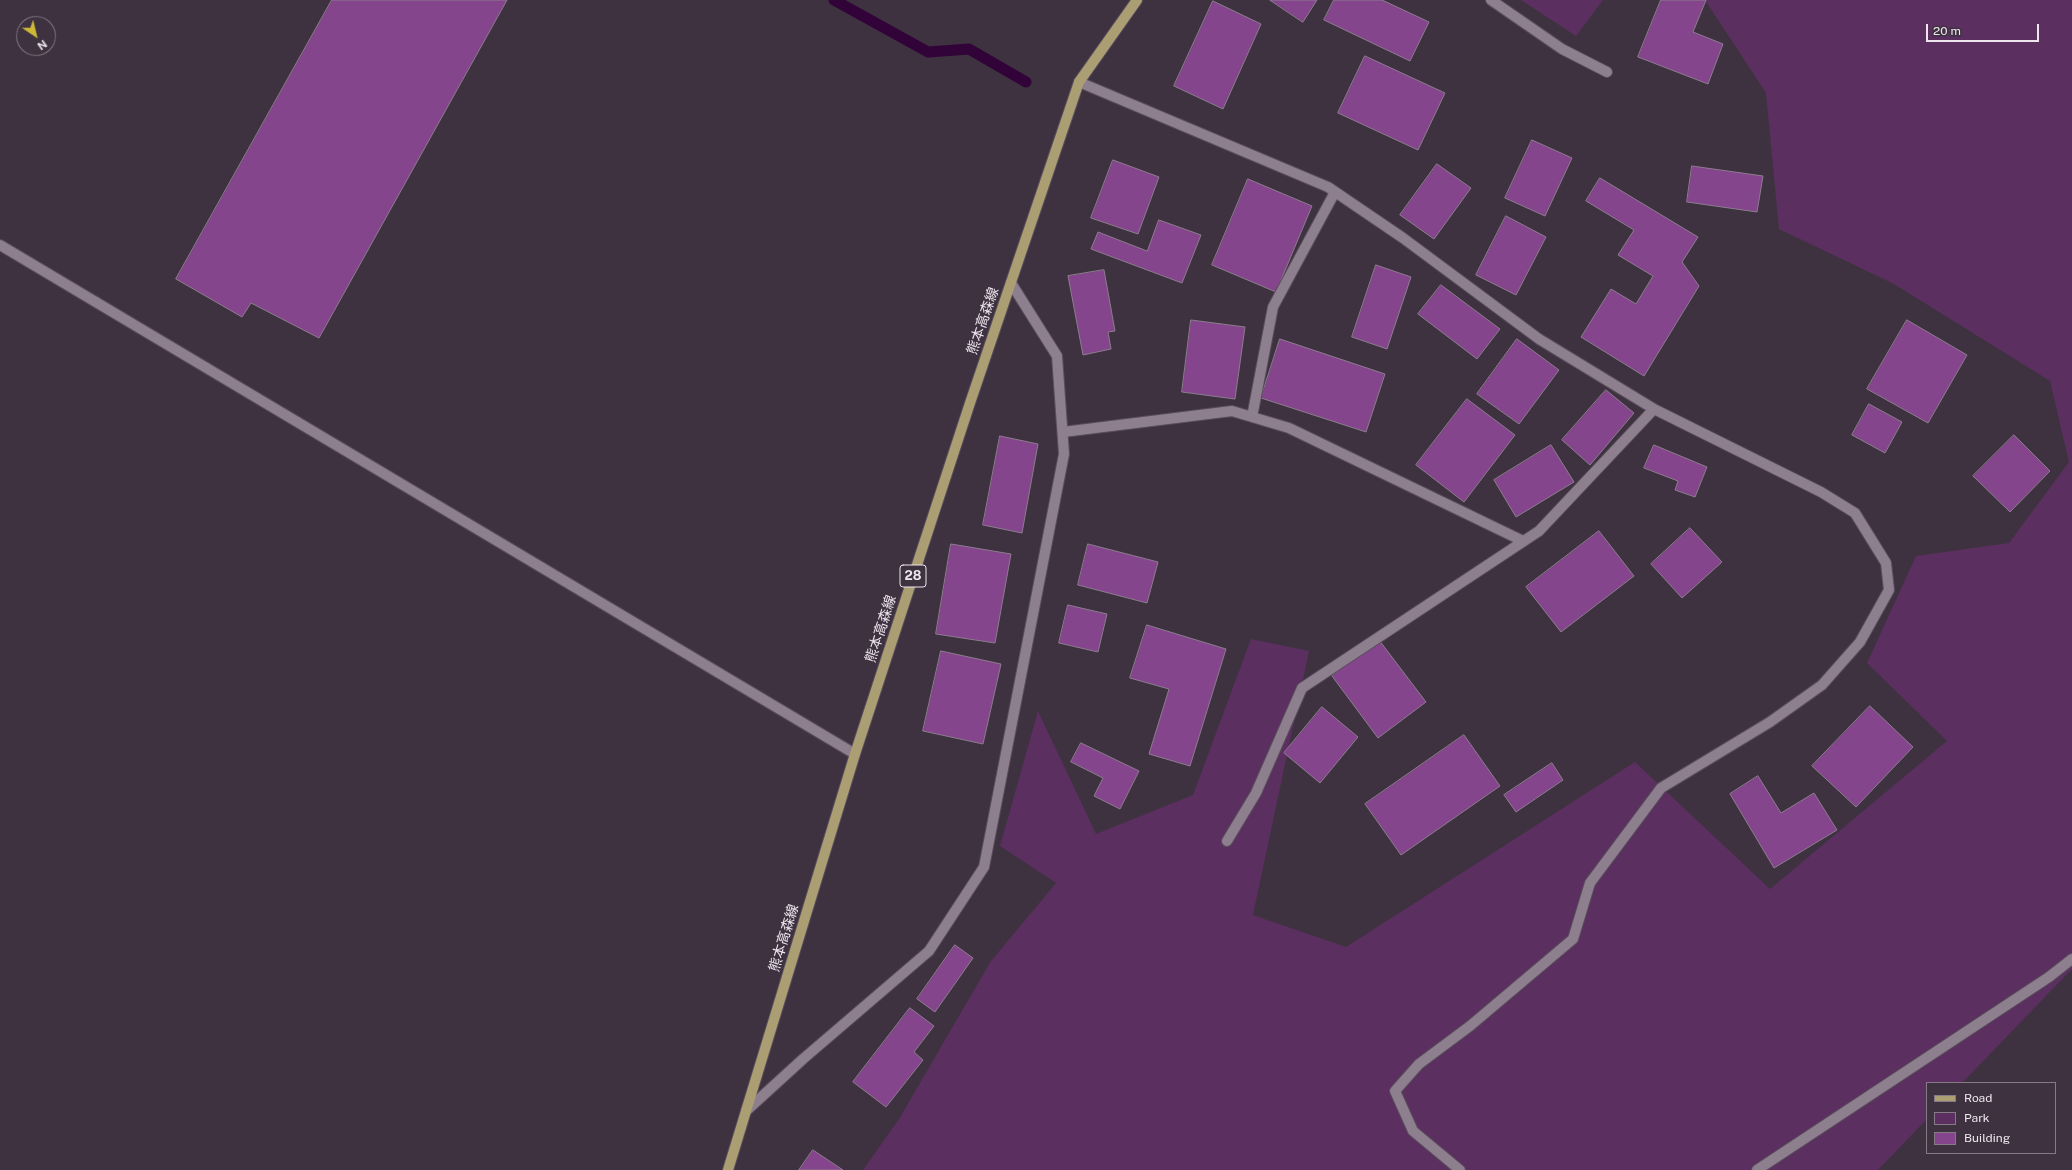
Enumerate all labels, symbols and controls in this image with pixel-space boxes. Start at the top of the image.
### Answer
north arrow [16,16,56,56]
scale bar [1928,16,2041,42]
text: 20 m [1933,24,1961,38]
text: N [35,38,49,52]
street label: 熊本高森線 [964,285,1002,357]
road number: 28 [900,565,926,587]
street label: 熊本高森線 [862,593,900,665]
street label: 熊本高森線 [766,902,802,974]
legend [1926,1082,2056,1154]
text: Road [1964,1091,1992,1105]
text: Park [1964,1111,1990,1125]
text: Building [1964,1131,2010,1145]

